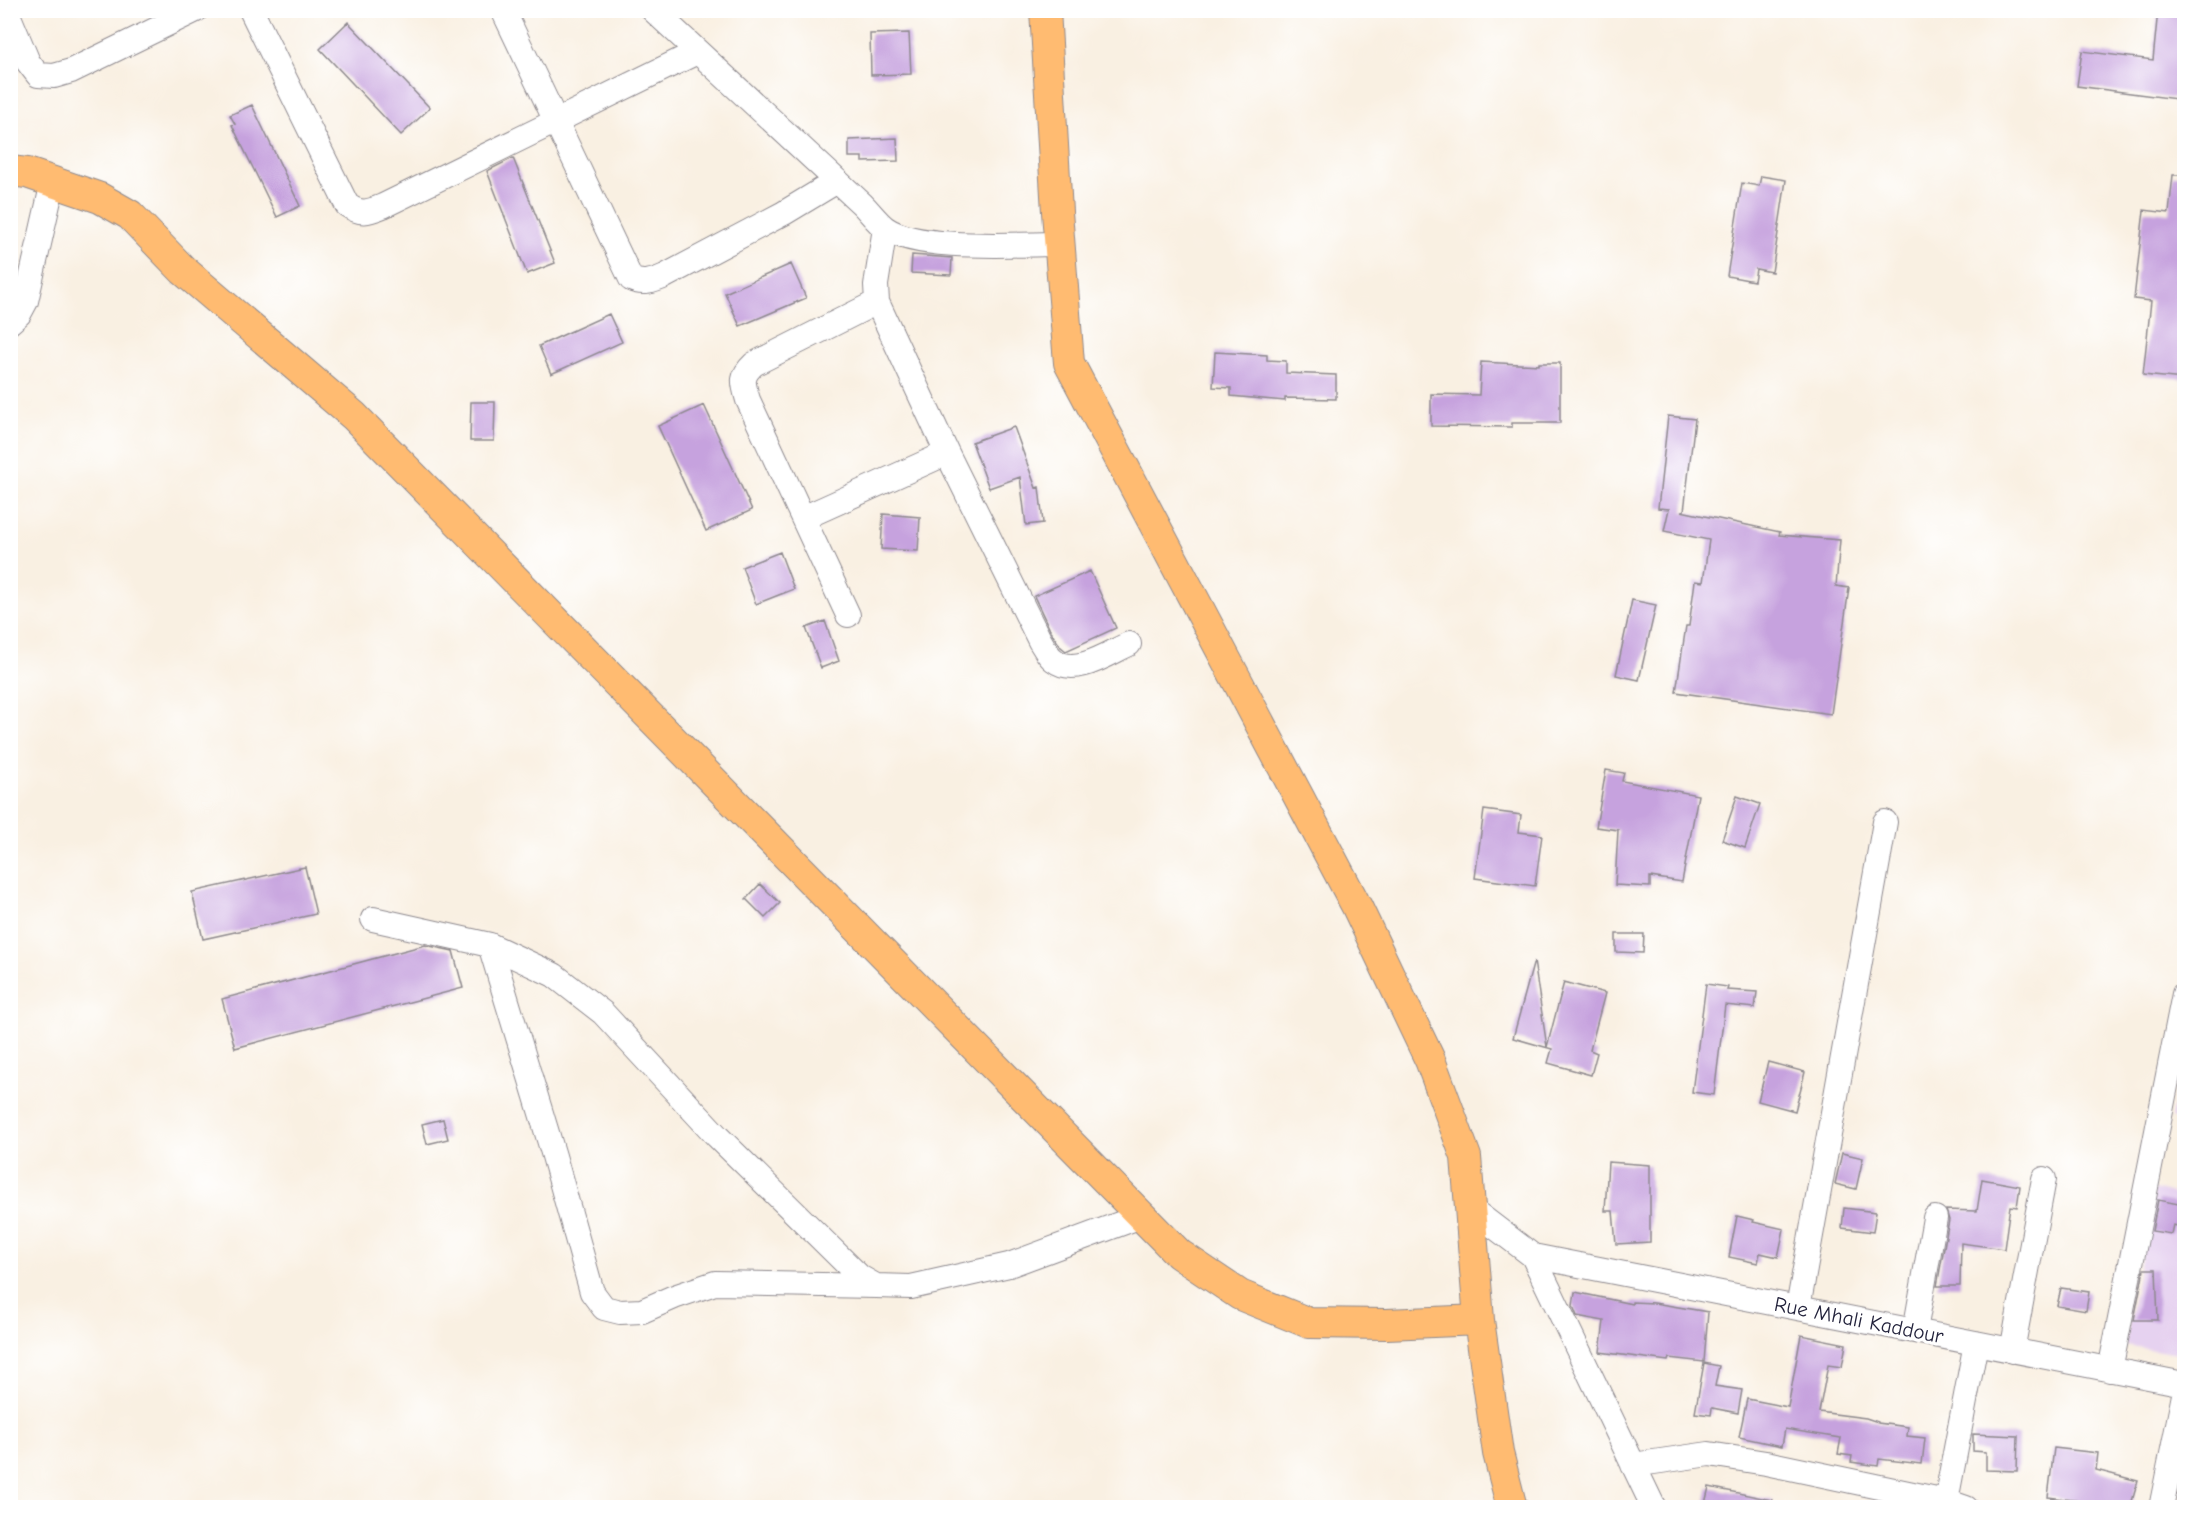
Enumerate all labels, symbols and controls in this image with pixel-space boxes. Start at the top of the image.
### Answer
street label: Rue Mhali Kaddour [1772,1292,1946,1348]

